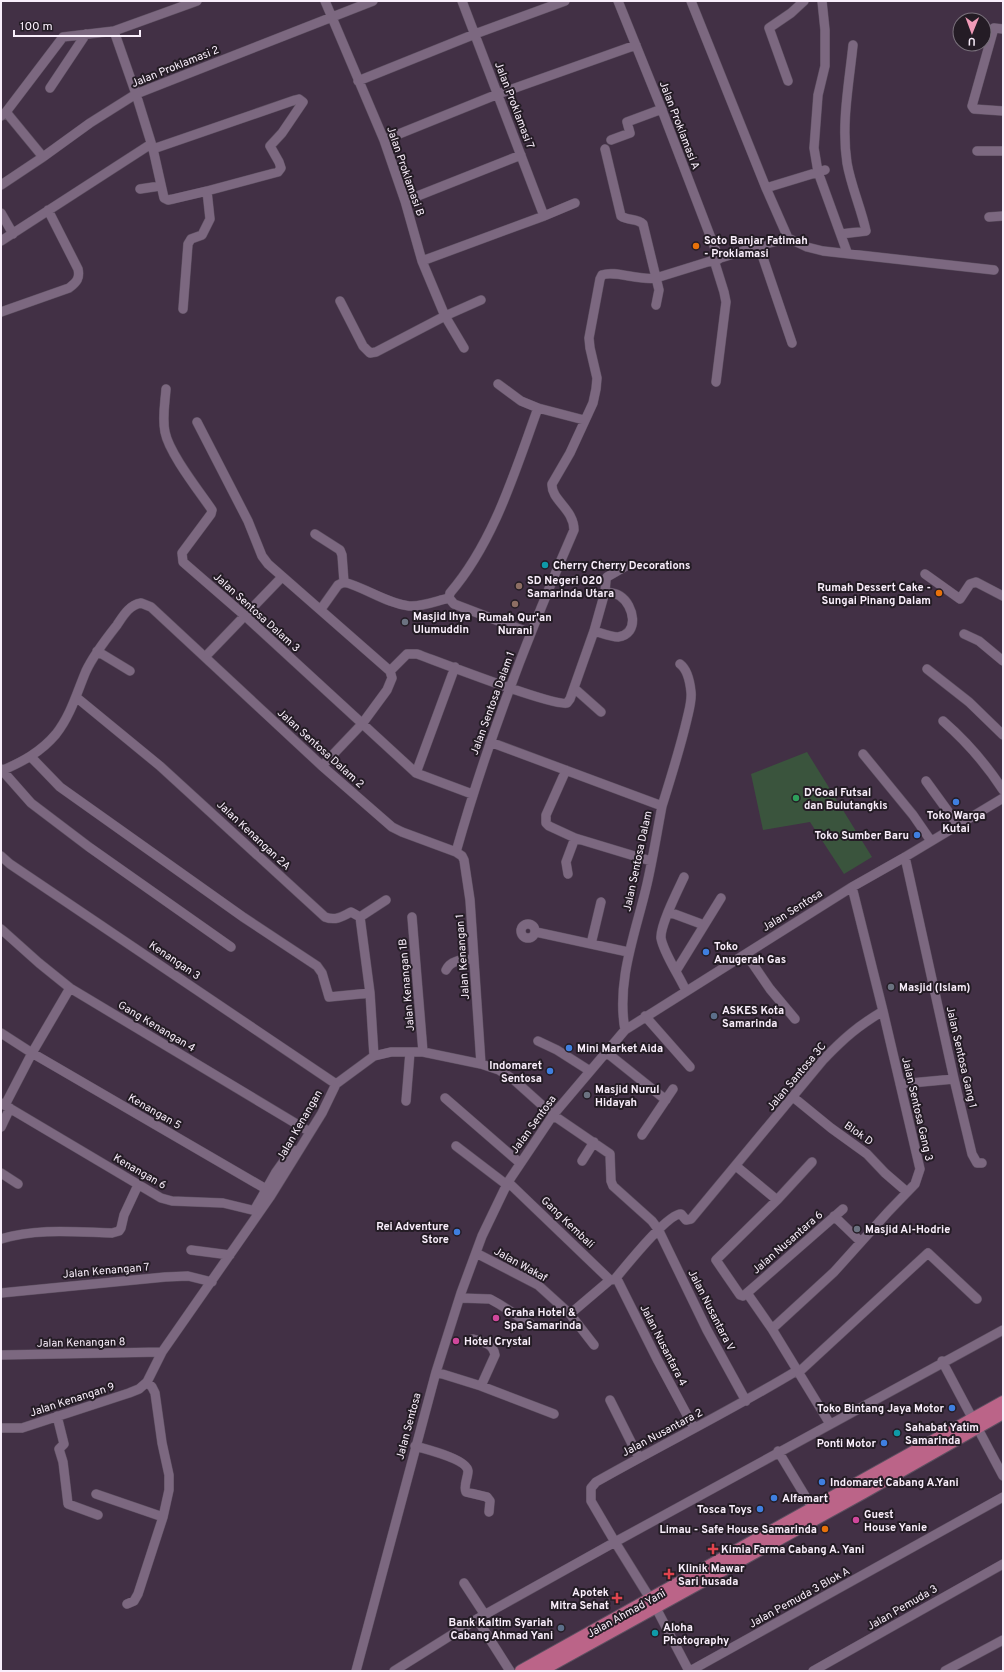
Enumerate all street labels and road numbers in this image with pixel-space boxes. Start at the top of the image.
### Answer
street label: Jalan Proklamasi 2 [129,43,221,91]
street label: Jalan Proklamasi 7 [491,60,537,151]
street label: Jalan Proklamasi A [656,79,702,172]
street label: Jalan Proklamasi B [383,125,427,218]
street label: Jalan Sentosa Dalam 3 [210,570,303,655]
street label: Jalan Sentosa Dalam 1 [468,650,518,757]
street label: Jalan Sentosa Dalam 2 [274,706,367,791]
street label: Jalan Kenangan 2A [213,798,293,874]
street label: Jalan Sentosa Dalam [620,810,655,913]
street label: Jalan Sentosa [760,887,826,935]
street label: Jalan Kenangan 1 [453,914,473,1000]
street label: Kenangan 3 [146,938,203,983]
street label: Jalan Kenangan 1B [396,938,418,1032]
street label: Gang Kenangan 4 [115,998,198,1056]
street label: Jalan Sentosa Gang 1 [943,1005,980,1109]
street label: Jalan Santosa 3C [764,1040,829,1114]
street label: Jalan Sentosa Gang 3 [898,1056,936,1163]
street label: Jalan Kenangan [274,1088,326,1163]
street label: Kenangan 5 [125,1091,184,1133]
street label: Jalan Sentosa [508,1092,560,1157]
street label: Blok D [841,1119,876,1149]
street label: Kenangan 6 [110,1151,169,1193]
street label: Gang Kembali [538,1194,597,1252]
street label: Jalan Nusantara 6 [749,1208,826,1277]
street label: Jalan Wakaf [491,1244,550,1285]
street label: Jalan Kenangan 7 [62,1260,150,1282]
street label: Jalan Nusantara V [685,1267,738,1354]
street label: Jalan Nusantara 4 [637,1302,690,1389]
street label: Jalan Kenangan 8 [37,1335,125,1351]
street label: Jalan Kenangan 9 [28,1380,117,1420]
street label: Jalan Sentosa [393,1391,425,1461]
street label: Jalan Nusantara 2 [620,1406,705,1460]
street label: Jalan Pemuda 3 Blok A [747,1564,852,1631]
street label: Jalan Pemuda 3 [865,1582,940,1634]
street label: Jalan Ahmad Yani [585,1587,668,1641]

